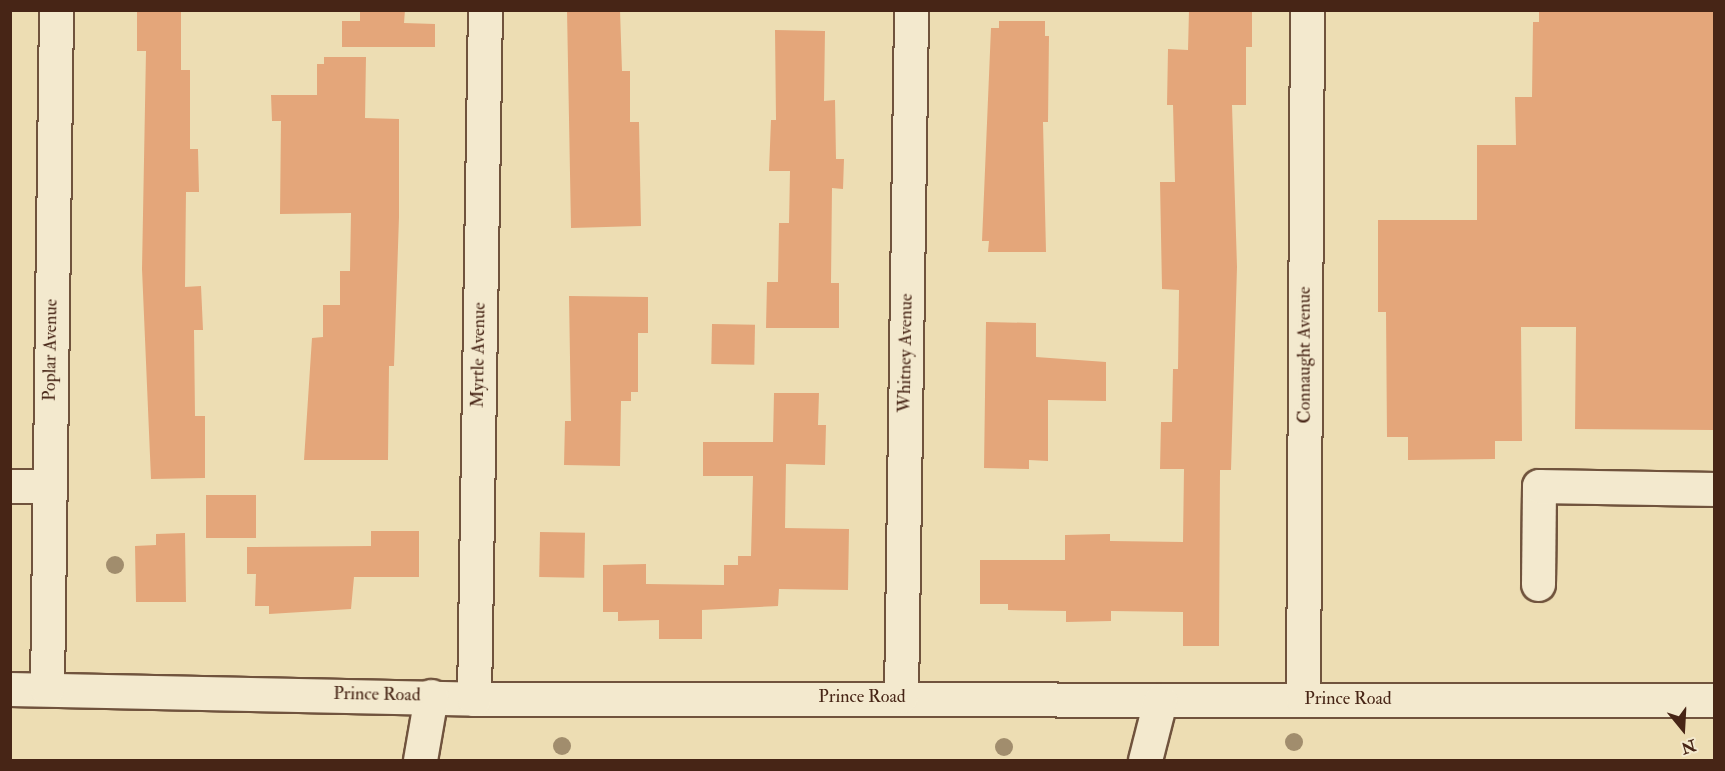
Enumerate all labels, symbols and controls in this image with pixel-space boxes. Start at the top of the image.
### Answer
street label: Connaught Avenue [1294,286,1316,424]
street label: Whitney Avenue [894,293,918,413]
street label: Poplar Avenue [39,299,63,401]
street label: Myrtle Avenue [467,302,491,408]
street label: Prince Road [333,683,421,707]
street label: Prince Road [818,686,906,708]
street label: Prince Road [1304,688,1392,710]
north arrow [1653,699,1713,759]
text: N [1679,734,1698,758]

